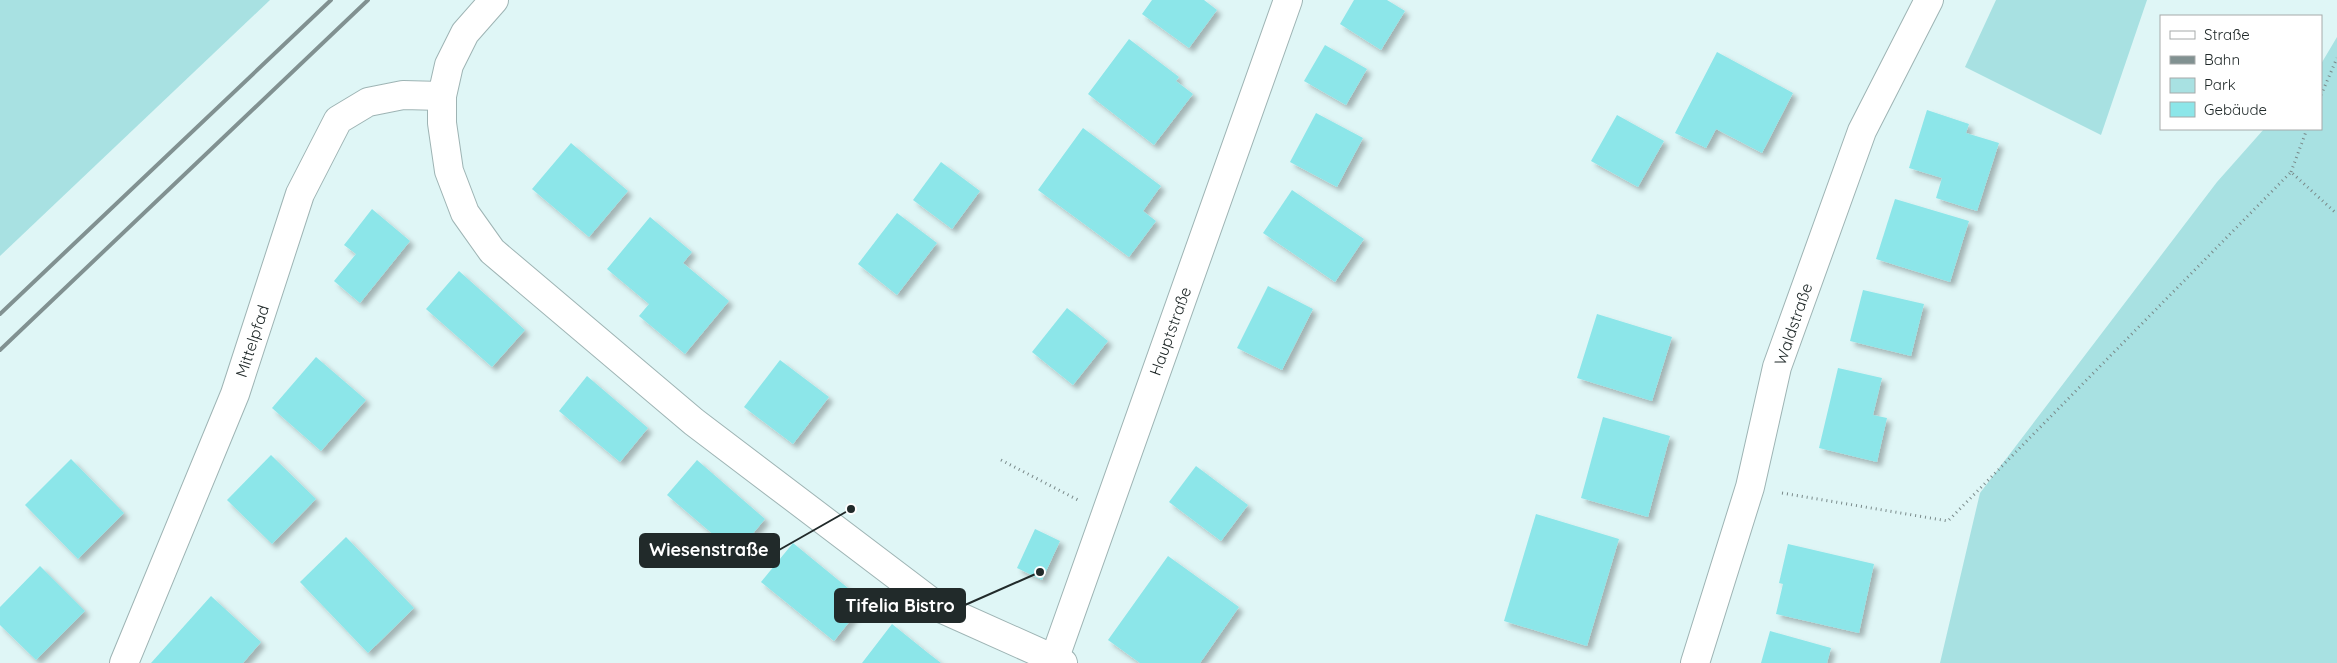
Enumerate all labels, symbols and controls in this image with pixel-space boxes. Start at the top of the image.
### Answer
legend [2160,15,2322,130]
text: Straße [2204,25,2250,44]
text: Bahn [2204,50,2240,69]
text: Park [2204,75,2236,94]
text: Gebäude [2204,100,2267,119]
street label: Waldstraße [1770,280,1816,368]
street label: Hauptstraße [1145,284,1195,378]
street label: Mittelpfad [231,302,273,380]
callout: Wiesenstraße [640,534,779,567]
text: Wiesenstraße [649,538,769,561]
callout: Tifelia Bistro [835,589,965,622]
text: Tifelia Bistro [845,594,955,617]

